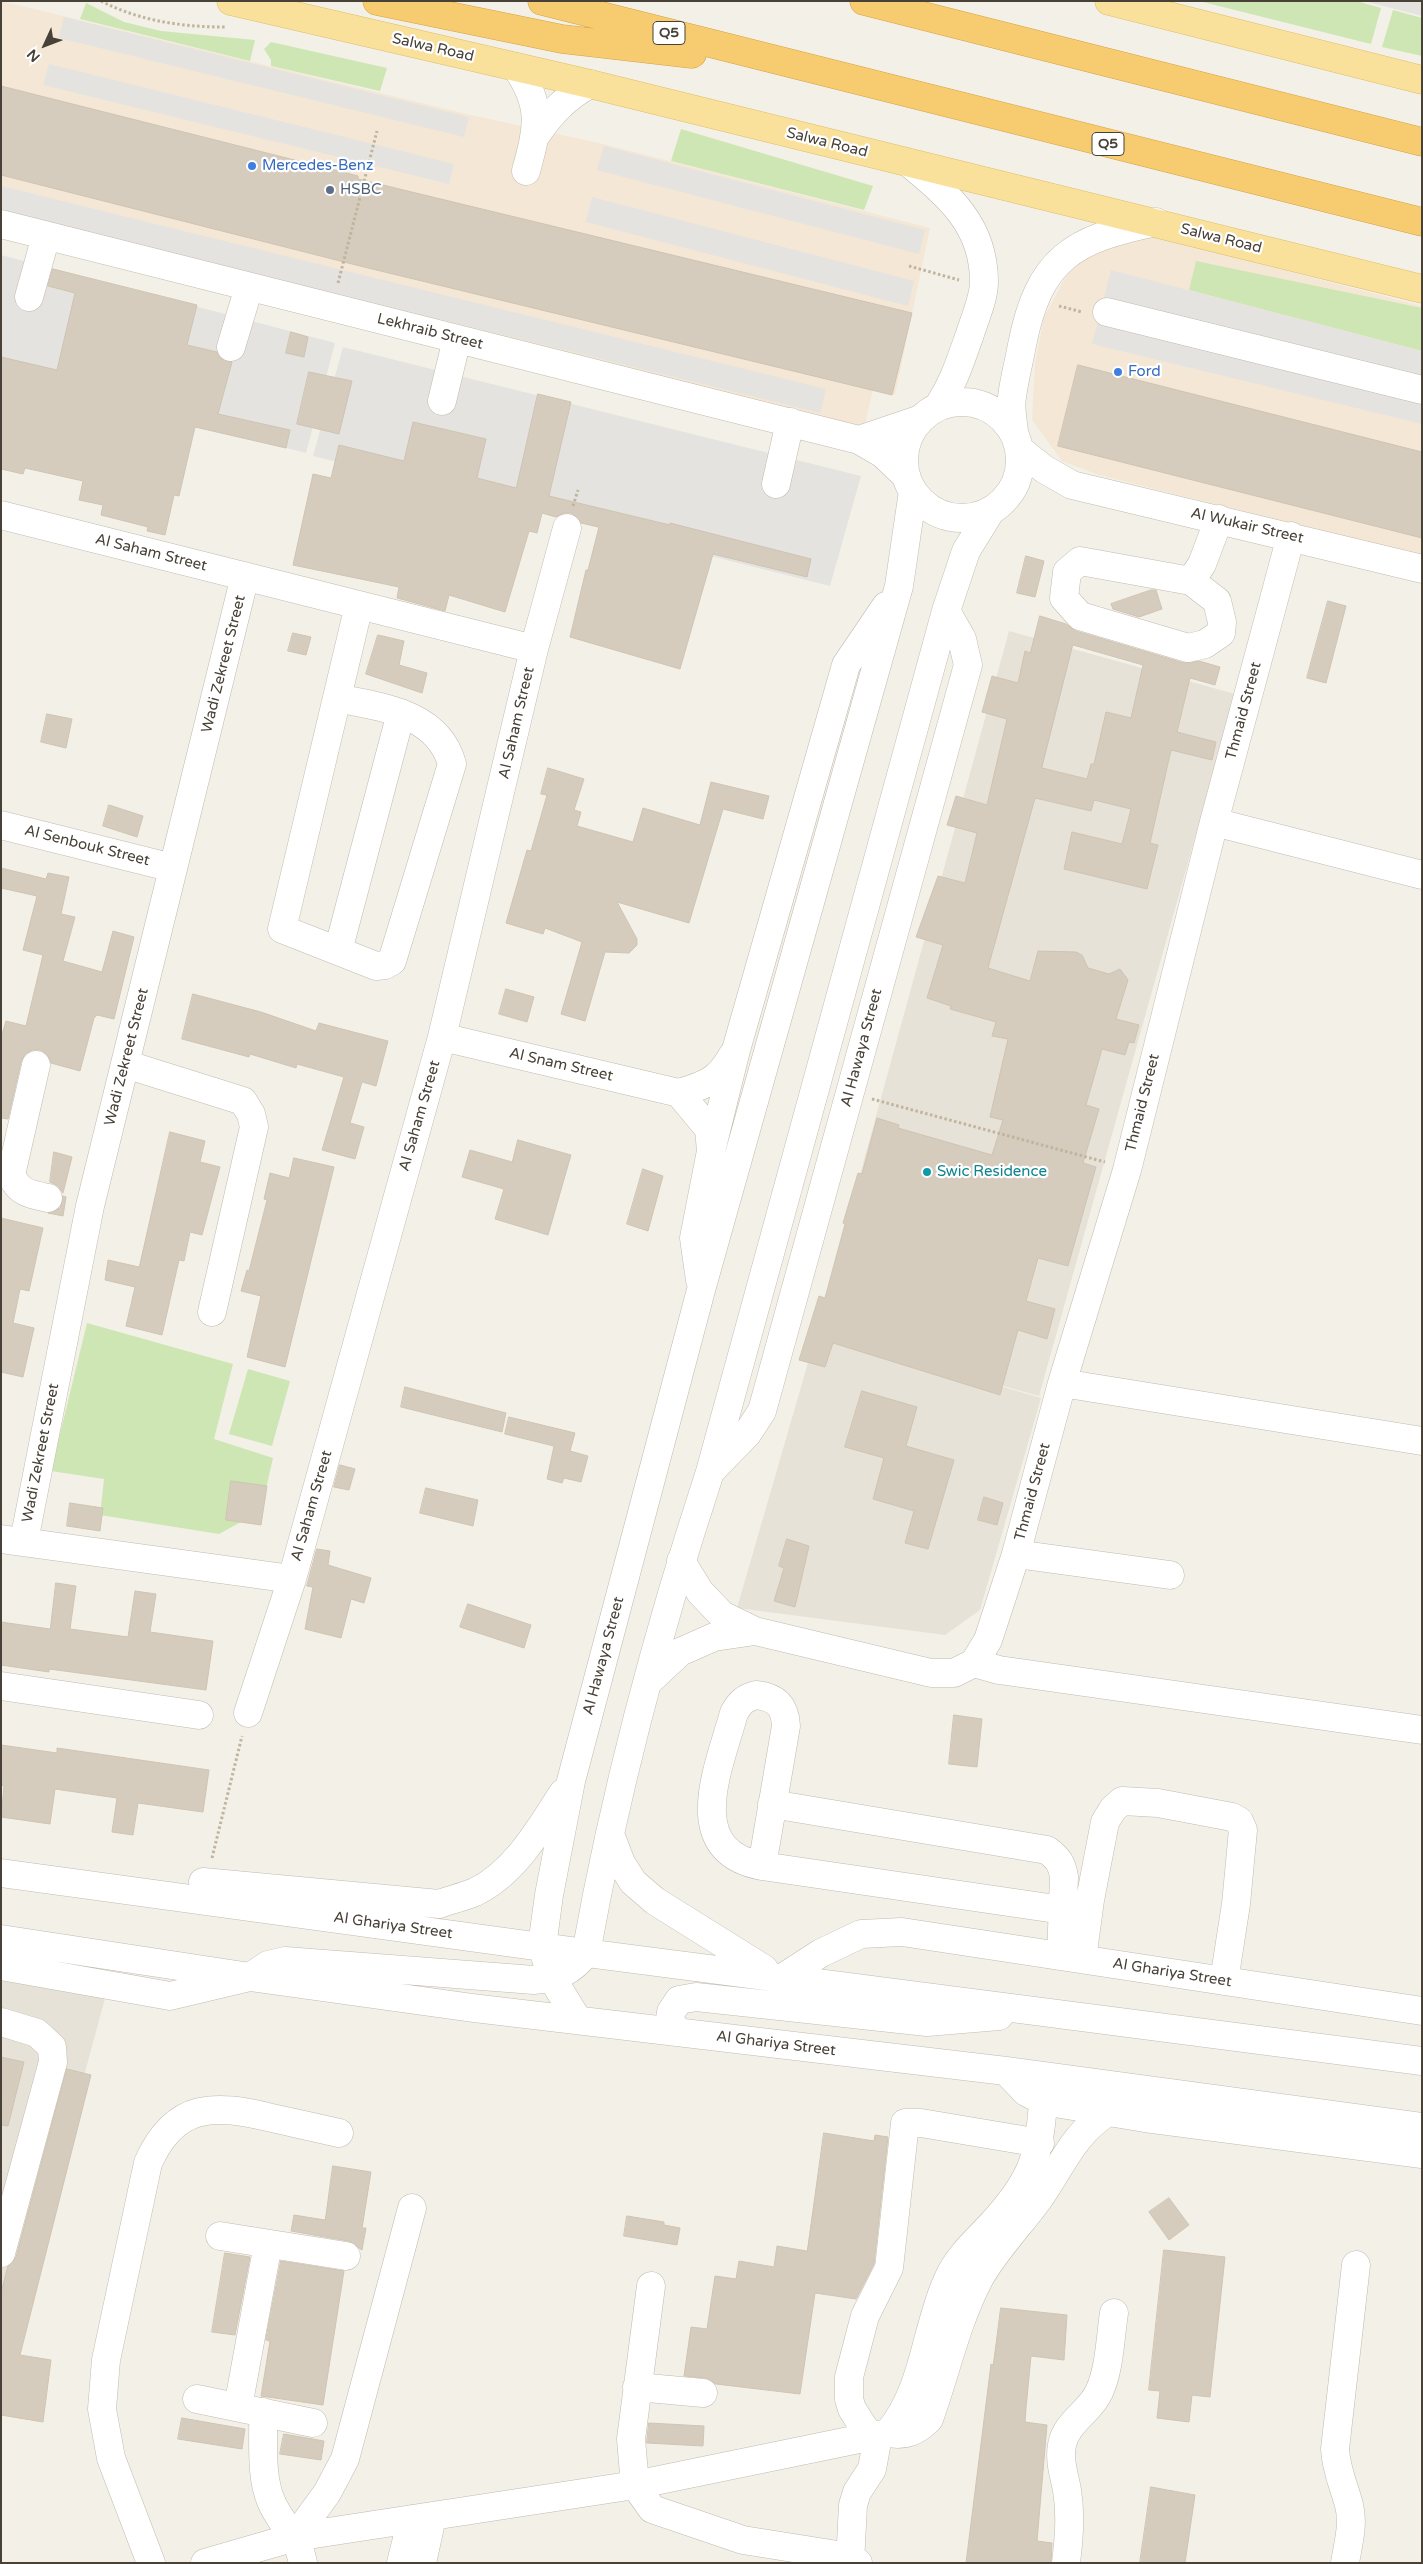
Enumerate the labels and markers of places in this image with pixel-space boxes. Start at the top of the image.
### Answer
place label: Mercedes-Benz [262,157,373,175]
marker: Mercedes-Benz [246,160,258,172]
place label: HSBC [340,181,381,199]
marker: HSBC [324,184,336,196]
place label: Ford [1128,363,1161,381]
marker: Ford [1112,366,1124,378]
place label: Swic Residence [937,1163,1047,1181]
marker: Swic Residence [921,1166,933,1178]

